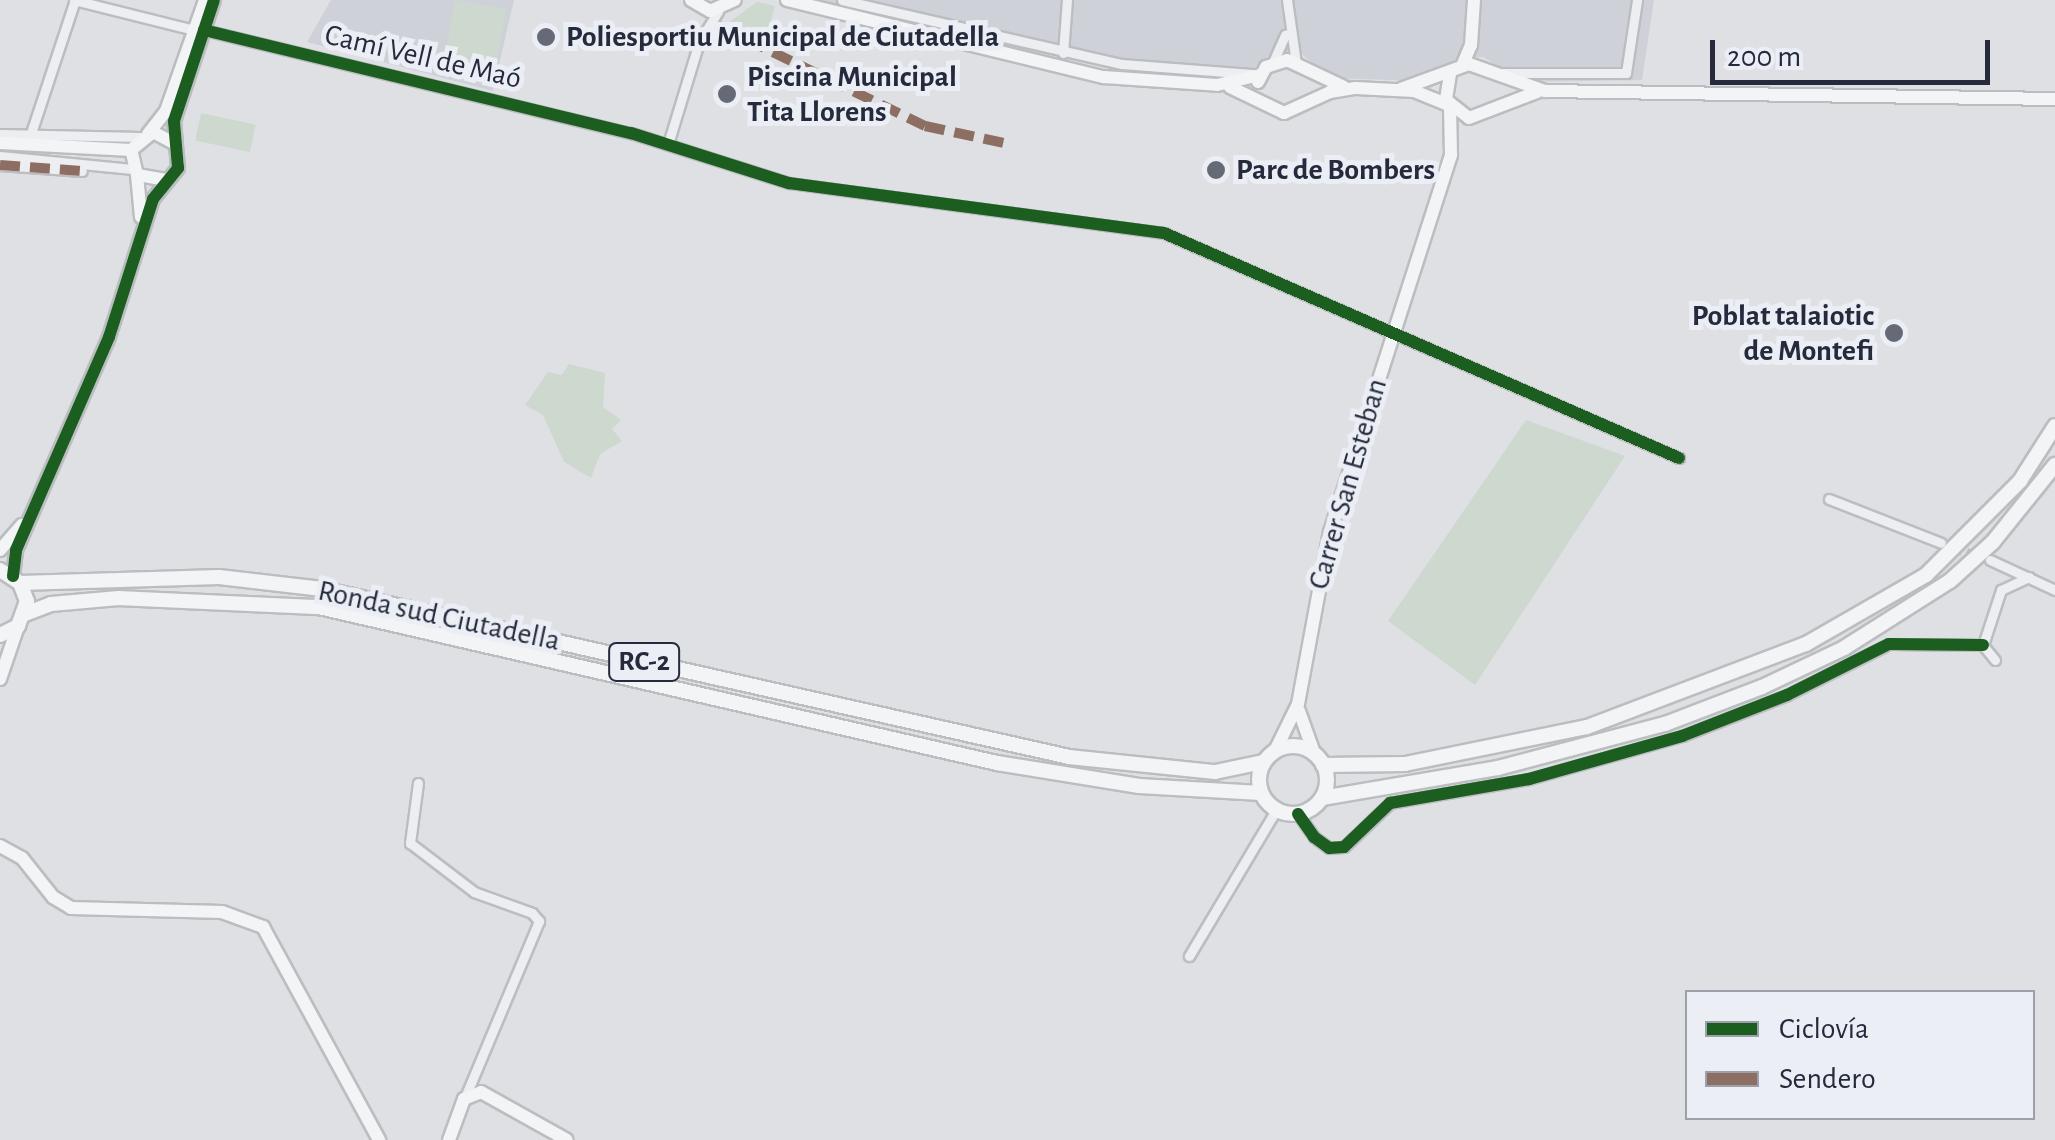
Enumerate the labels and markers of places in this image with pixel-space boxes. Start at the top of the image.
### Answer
place label: Poliesportiu Municipal de Ciutadella [566,19,999,55]
marker: Poliesportiu Municipal de Ciutadella [535,26,557,48]
place label: Piscina Municipal Tita Llorens [747,59,957,130]
marker: Piscina Municipal Tita Llorens [716,83,738,105]
place label: Parc de Bombers [1236,152,1435,188]
marker: Parc de Bombers [1205,159,1227,181]
place label: Poblat talaiotic de Montefi [1692,298,1874,368]
marker: Poblat talaiotic de Montefi [1883,322,1905,344]

